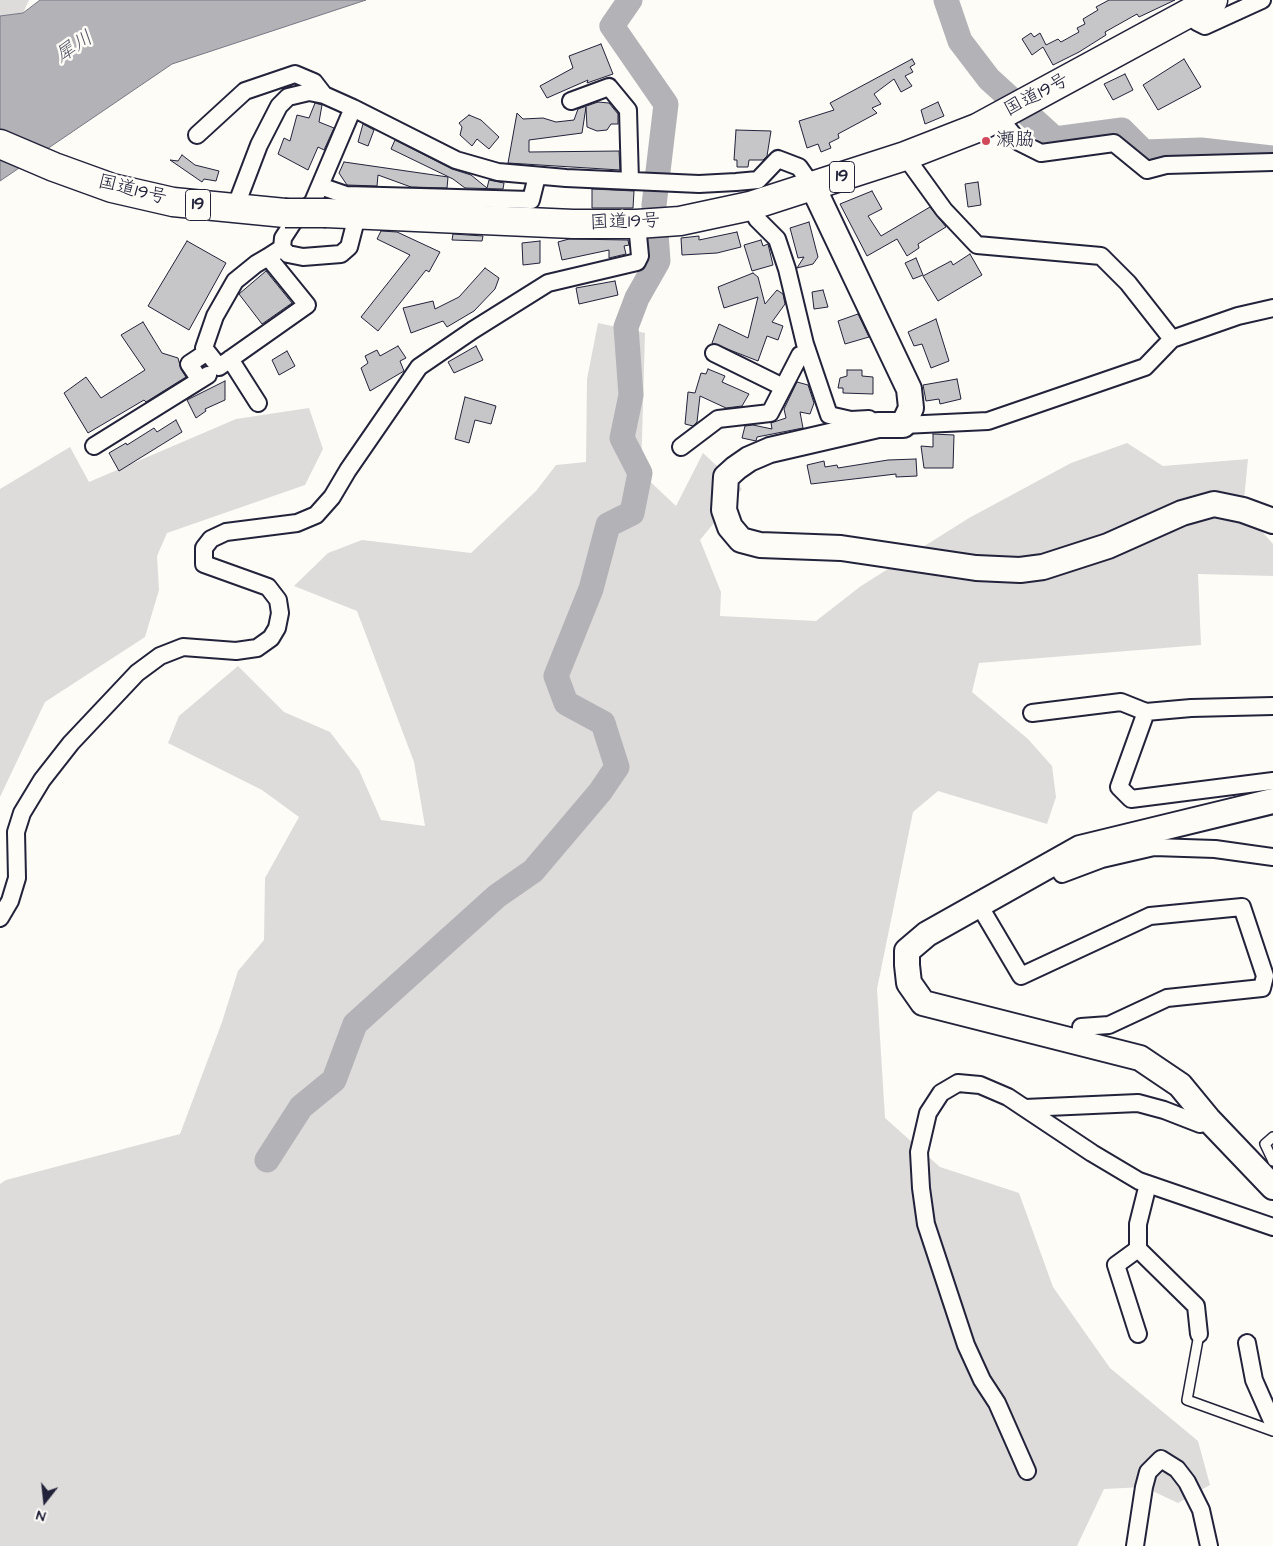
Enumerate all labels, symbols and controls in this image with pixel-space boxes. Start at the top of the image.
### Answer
water label: 犀川 [52,27,98,69]
street label: 国道19号 [1001,69,1073,123]
place label: 瀬脇 [996,130,1034,152]
marker: 瀬脇 [980,135,992,147]
road number: 19 [830,162,854,192]
street label: 国道19号 [95,171,169,211]
road number: 19 [186,190,210,220]
street label: 国道19号 [589,210,661,236]
north arrow [20,1476,70,1526]
text: N [34,1505,48,1526]

